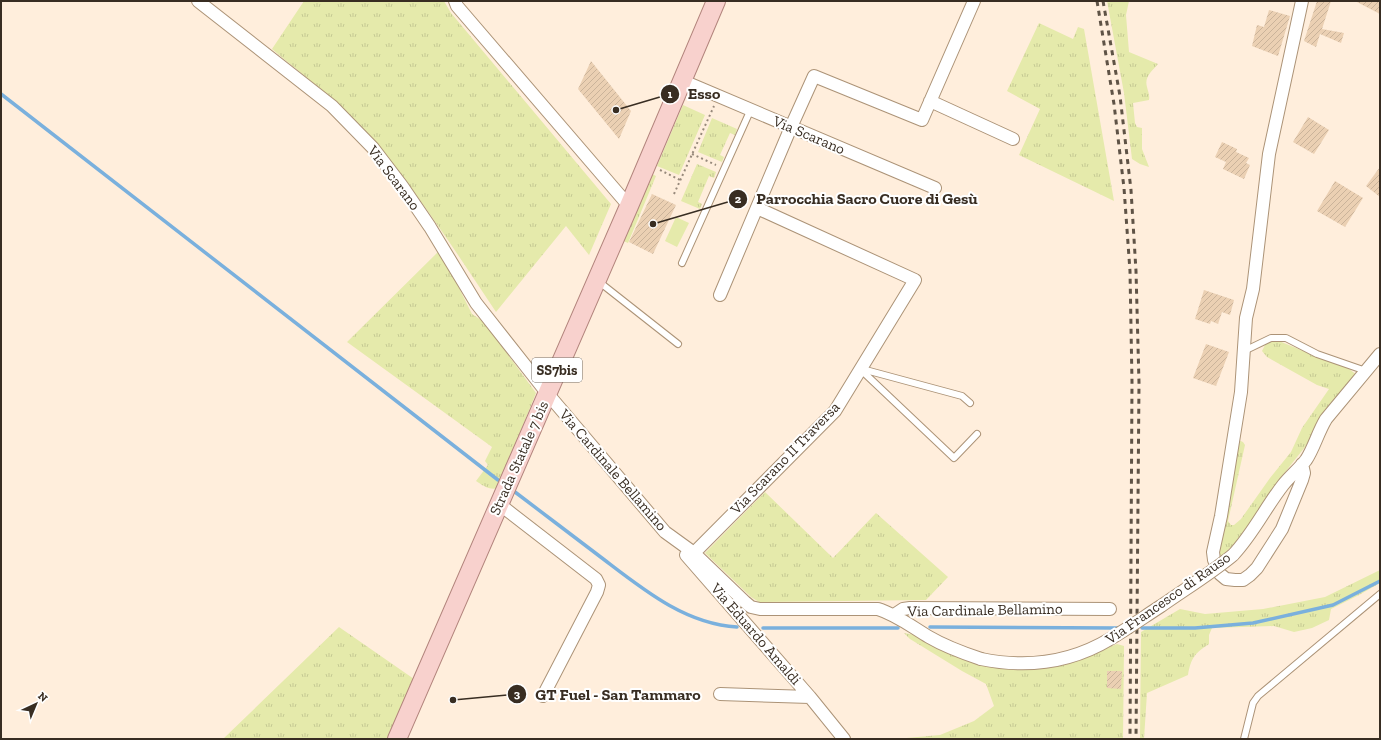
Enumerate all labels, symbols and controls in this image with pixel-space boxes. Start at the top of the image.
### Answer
callout: Esso [660,80,729,108]
text: Esso [688,84,721,103]
text: 1 [668,87,673,101]
street label: Via Scarano [769,111,848,158]
street label: Via Scarano [363,141,424,214]
callout: Parrocchia Sacro Cuore di Gesù [728,185,986,213]
text: Parrocchia Sacro Cuore di Gesù [756,189,978,208]
text: 2 [735,192,742,206]
road number: SS7bis [532,358,582,382]
street label: Strada Statale 7 bis [486,398,552,518]
street label: Via Scarano II Traversa [726,398,843,519]
street label: Via Cardinale Bellamino [555,405,671,535]
street label: Via Francesco di Rauso [1101,548,1234,649]
street label: Via Eduardo Amaldi [706,579,805,688]
street label: Via Cardinale Bellamino [906,600,1063,620]
callout: GT Fuel - San Tammaro [507,680,709,708]
north arrow [16,684,56,724]
text: GT Fuel - San Tammaro [535,685,701,704]
text: 3 [514,687,521,701]
text: N [35,690,51,705]

